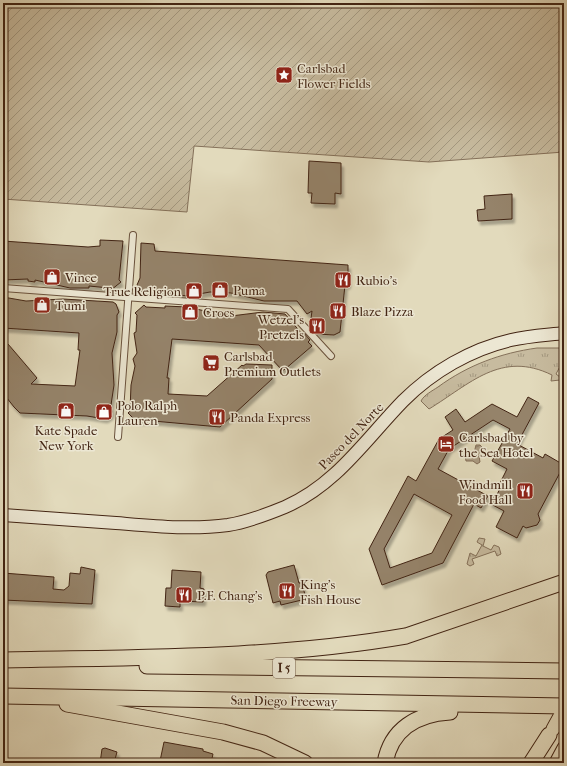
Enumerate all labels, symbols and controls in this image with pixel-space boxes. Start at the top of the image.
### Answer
place label: Carlsbad Flower Fields [297,61,371,91]
place icon: Carlsbad Flower Fields [274,65,294,85]
shop icon: Vince [42,267,62,287]
place label: Vince [64,270,97,285]
restaurant icon: Rubio's [333,270,353,290]
place label: Rubio's [356,273,397,288]
shop icon: Puma [210,280,230,300]
shop icon: True Religion [184,281,204,301]
place label: Puma [233,283,266,298]
place label: True Religion [103,284,181,299]
shop icon: Tumi [32,295,52,315]
place label: Tumi [55,298,86,313]
restaurant icon: Blaze Pizza [328,301,348,321]
shop icon: Crocs [180,302,200,322]
place label: Blaze Pizza [351,304,414,319]
place label: Crocs [203,305,234,320]
place label: Wetzel's Pretzels [257,312,304,342]
restaurant icon: Wetzel's Pretzels [307,316,327,336]
place label: Carlsbad Premium Outlets [224,349,321,379]
supermarket icon: Carlsbad Premium Outlets [201,353,221,373]
place label: Polo Ralph Lauren [117,398,178,428]
street label: Paseo del Norte [315,399,387,472]
shop icon: Kate Spade New York [56,401,76,421]
shop icon: Polo Ralph Lauren [94,402,114,422]
restaurant icon: Panda Express [207,407,227,427]
place label: Panda Express [230,410,310,425]
place label: Kate Spade New York [35,423,98,453]
place label: Carlsbad by the Sea Hotel [459,430,534,460]
hotel icon: Carlsbad by the Sea Hotel [436,434,456,454]
place label: Windmill Food Hall [458,477,512,507]
restaurant icon: Windmill Food Hall [515,481,535,501]
place label: King's Fish House [300,577,361,607]
restaurant icon: King's Fish House [277,581,297,601]
restaurant icon: P.F. Chang's [174,585,194,605]
place label: P.F. Chang's [197,588,262,603]
road number: I 5 [273,658,295,678]
street label: San Diego Freeway [230,693,339,709]

